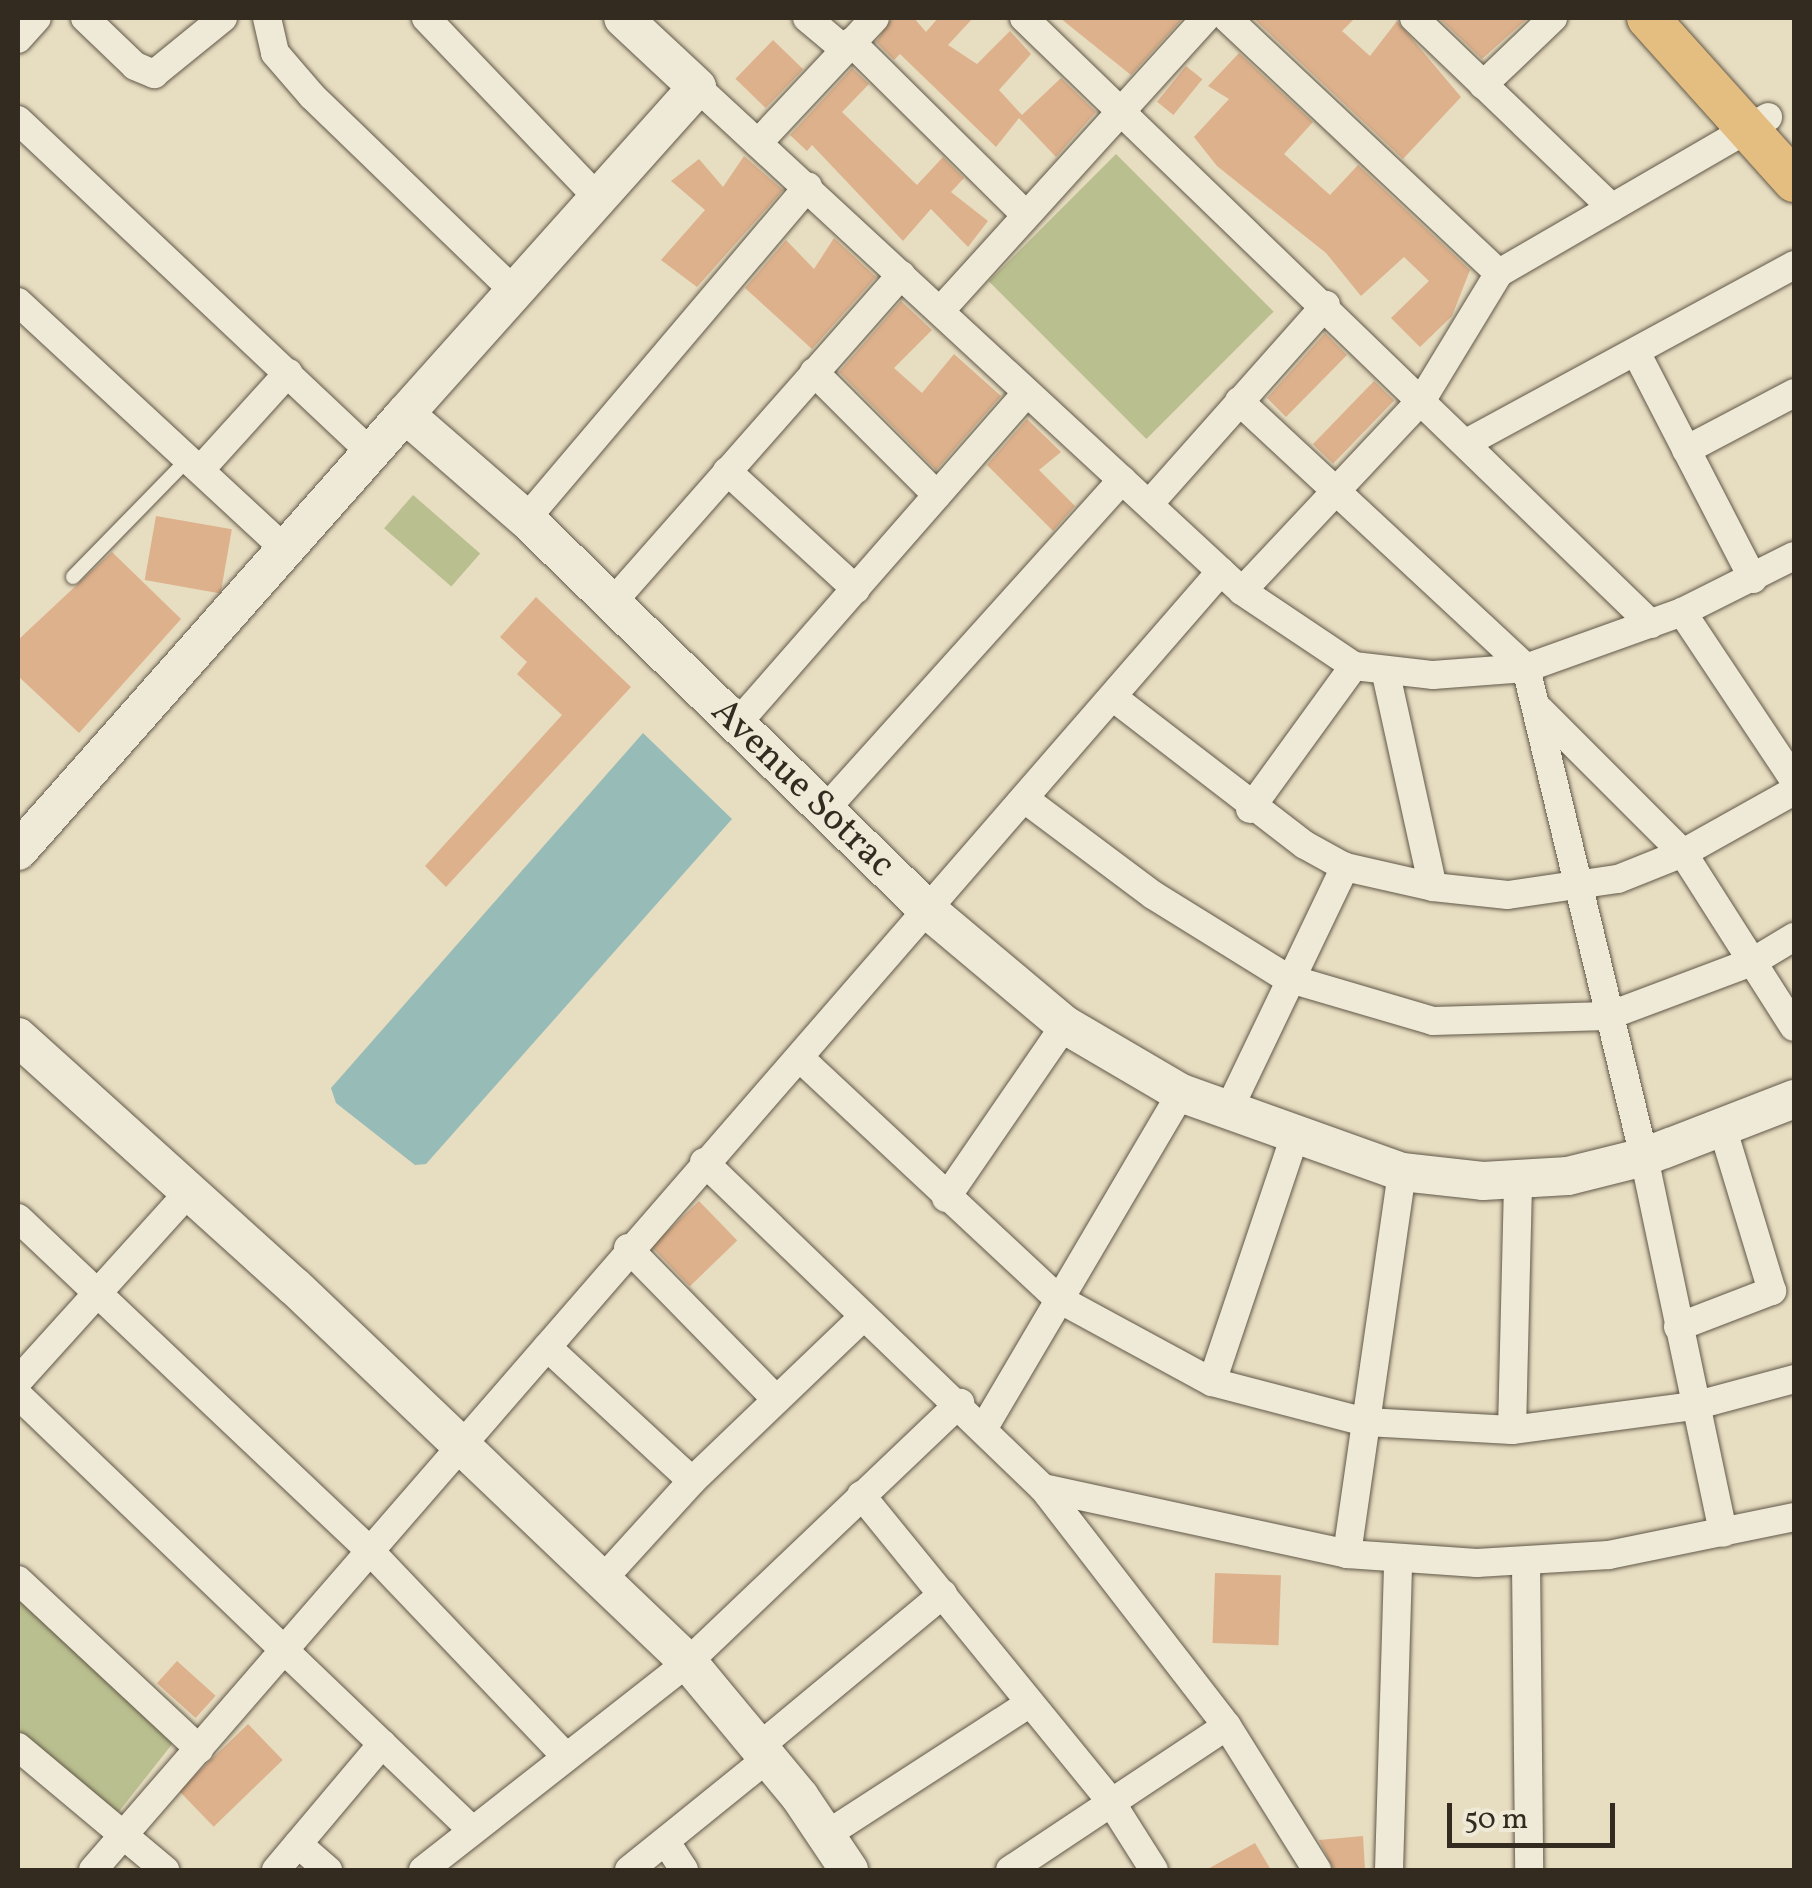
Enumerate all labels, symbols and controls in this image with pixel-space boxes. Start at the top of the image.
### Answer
street label: Avenue Sotrac [700,690,904,888]
scale bar [1452,1783,1620,1845]
text: 50 m [1464,1799,1528,1841]

